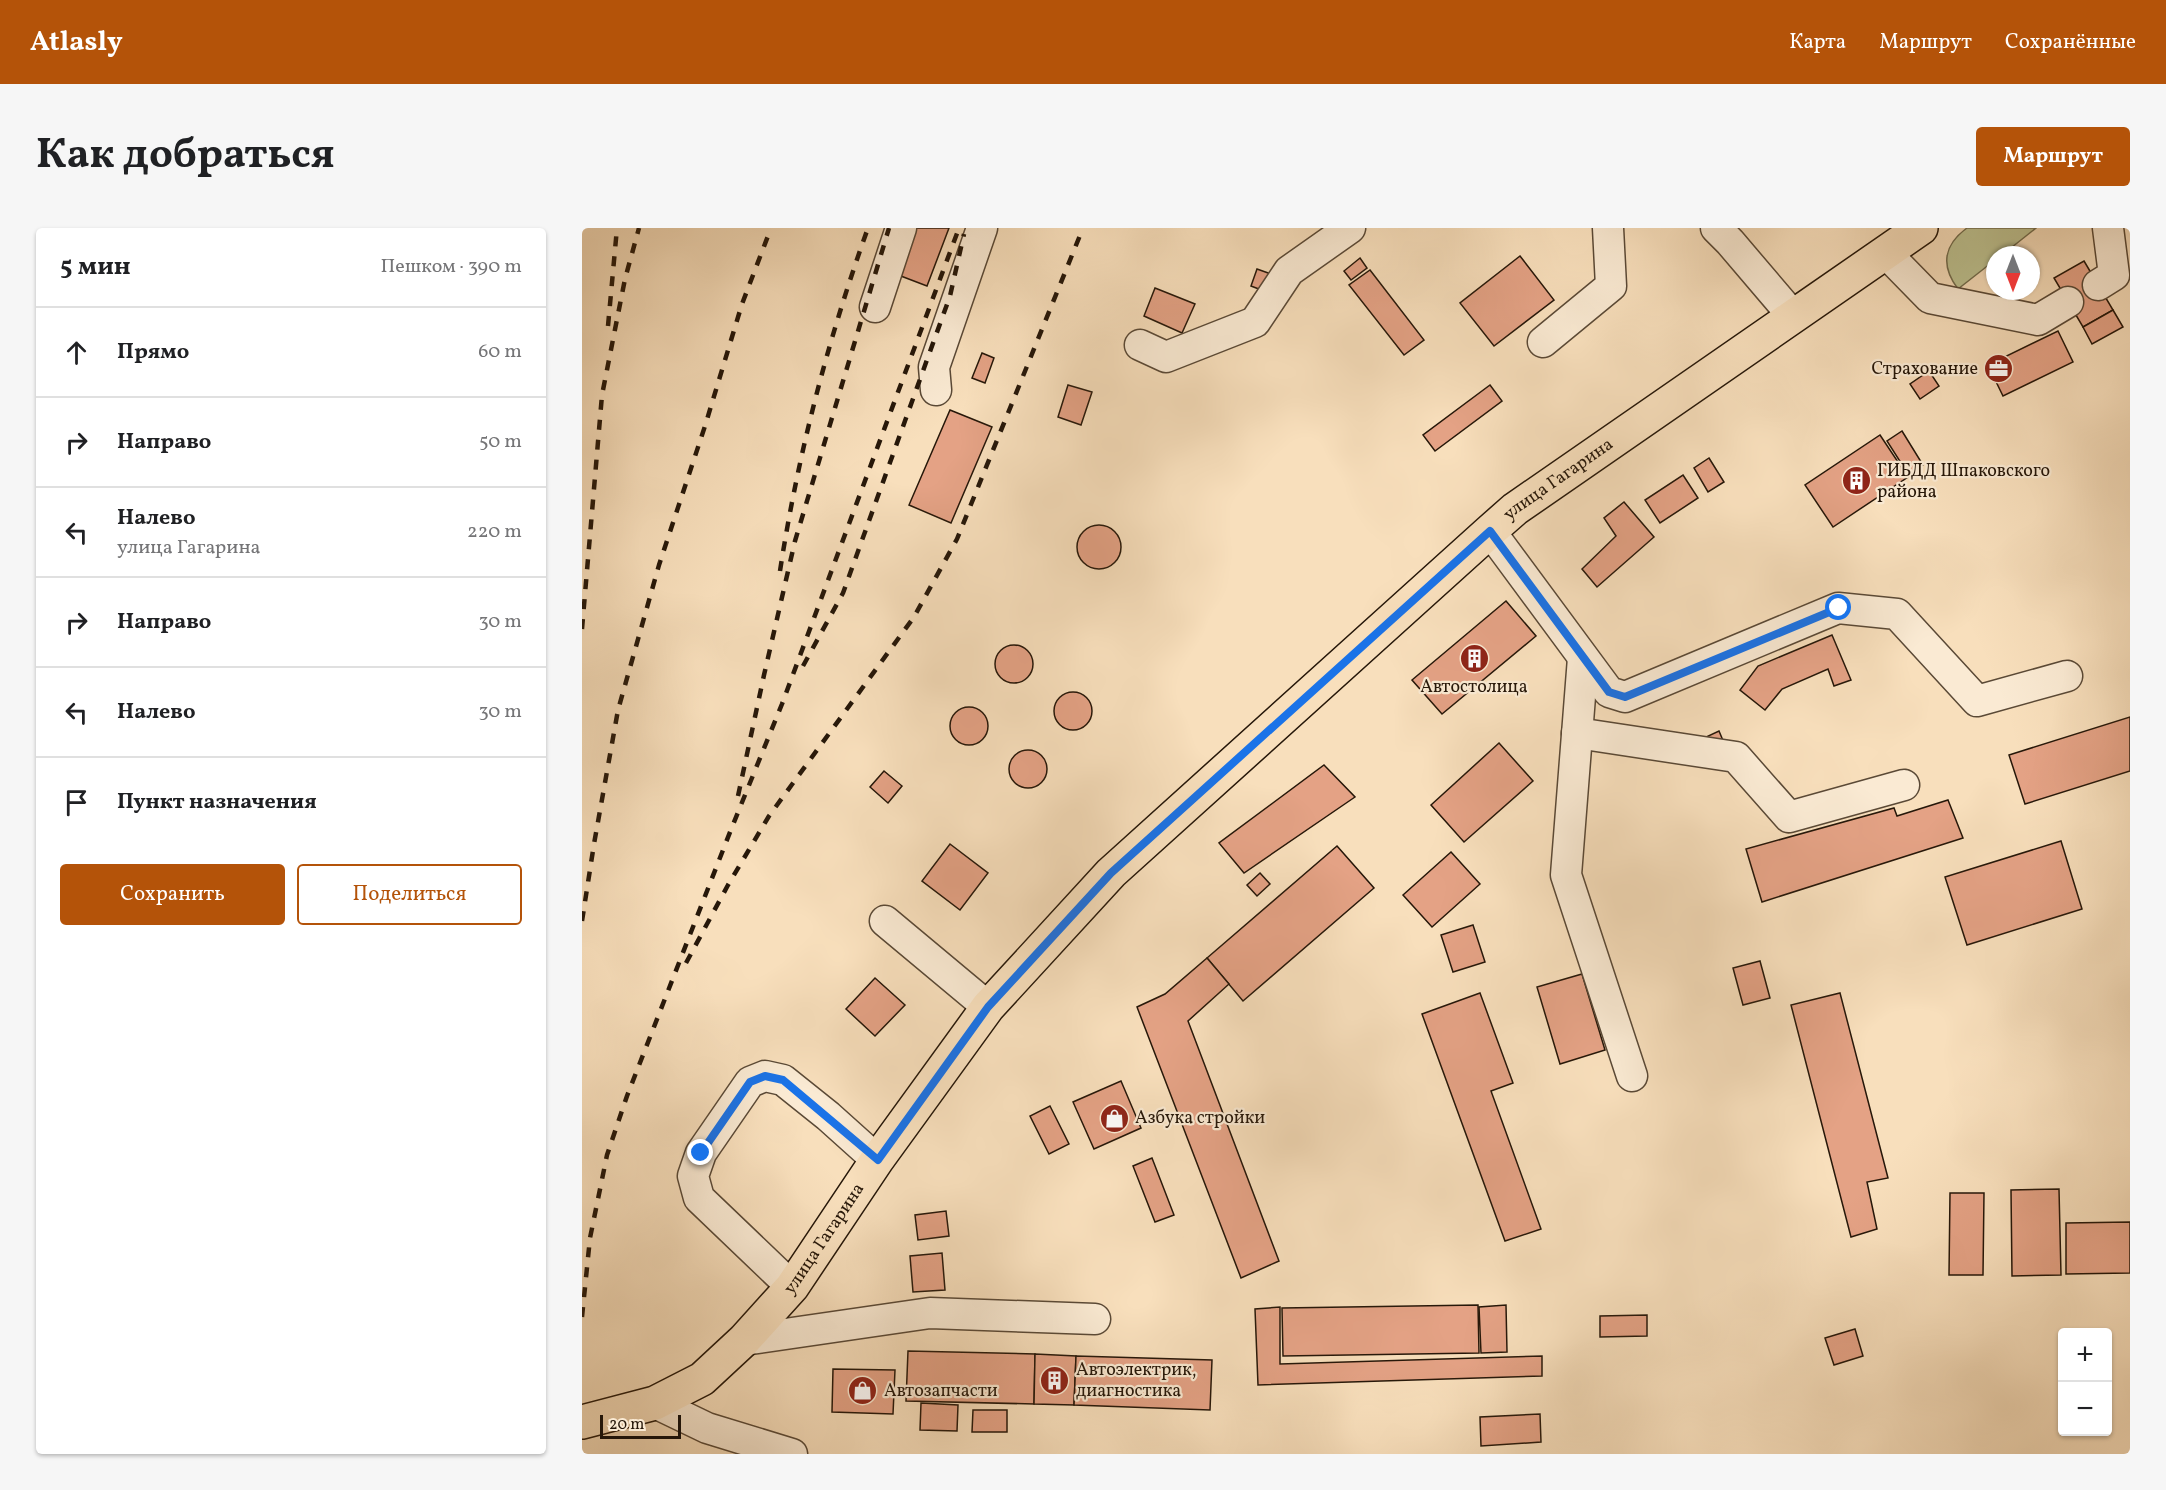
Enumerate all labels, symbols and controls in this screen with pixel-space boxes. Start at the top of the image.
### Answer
text: Atlasly [30,23,123,62]
text: Карта [1789,28,1846,57]
text: Маршрут [1879,28,1972,57]
text: Сохранённые [2005,28,2136,57]
text: Как добраться [36,127,335,186]
button: Маршрут [1976,127,2130,186]
north arrow [1986,246,2040,300]
text: 5 мин [60,249,131,285]
text: Пешком · 390 m [380,253,522,281]
icon: ahead [60,336,93,369]
text: Прямо [117,337,189,368]
text: 60 m [478,338,522,366]
office icon: Страхование [1983,353,2015,385]
place label: Страхование [1872,357,1978,382]
icon: right [60,426,93,459]
text: Направо [117,427,211,458]
text: 50 m [479,428,522,456]
street label: улица Гагарина [1498,432,1618,526]
place label: ГИБДД Шпаковского района [1877,459,2050,505]
building icon: ГИБДД Шпаковского района [1840,465,1872,497]
text: Налево [117,503,196,534]
icon: left [60,516,93,549]
text: 220 m [467,518,522,546]
text: улица Гагарина [117,534,261,562]
route start [1825,594,1851,620]
icon: right [60,606,93,639]
text: Направо [117,607,211,638]
text: 30 m [478,608,522,636]
building icon: Автостолица [1458,642,1490,674]
place label: Автостолица [1420,675,1528,700]
icon: left [60,696,93,729]
text: Налево [117,697,196,728]
text: 30 m [478,698,522,726]
icon: arrive [60,786,93,819]
text: Пункт назначения [117,787,317,818]
button: Сохранить [60,864,285,925]
button: Поделиться [297,864,522,925]
shop icon: Азбука стройки [1098,1102,1130,1134]
place label: Азбука стройки [1135,1106,1265,1131]
route end [687,1139,713,1165]
street label: улица Гагарина [778,1178,871,1300]
map controls [2058,1328,2112,1436]
button: + [2058,1328,2112,1382]
place label: Автоэлектрик, диагностика [1076,1358,1196,1404]
building icon: Автоэлектрик, диагностика [1039,1364,1071,1396]
shop icon: Автозапчасти [847,1375,879,1407]
place label: Автозапчасти [884,1379,998,1404]
button: − [2058,1382,2112,1436]
scale bar [600,1412,681,1440]
text: 20 m [609,1414,644,1436]

